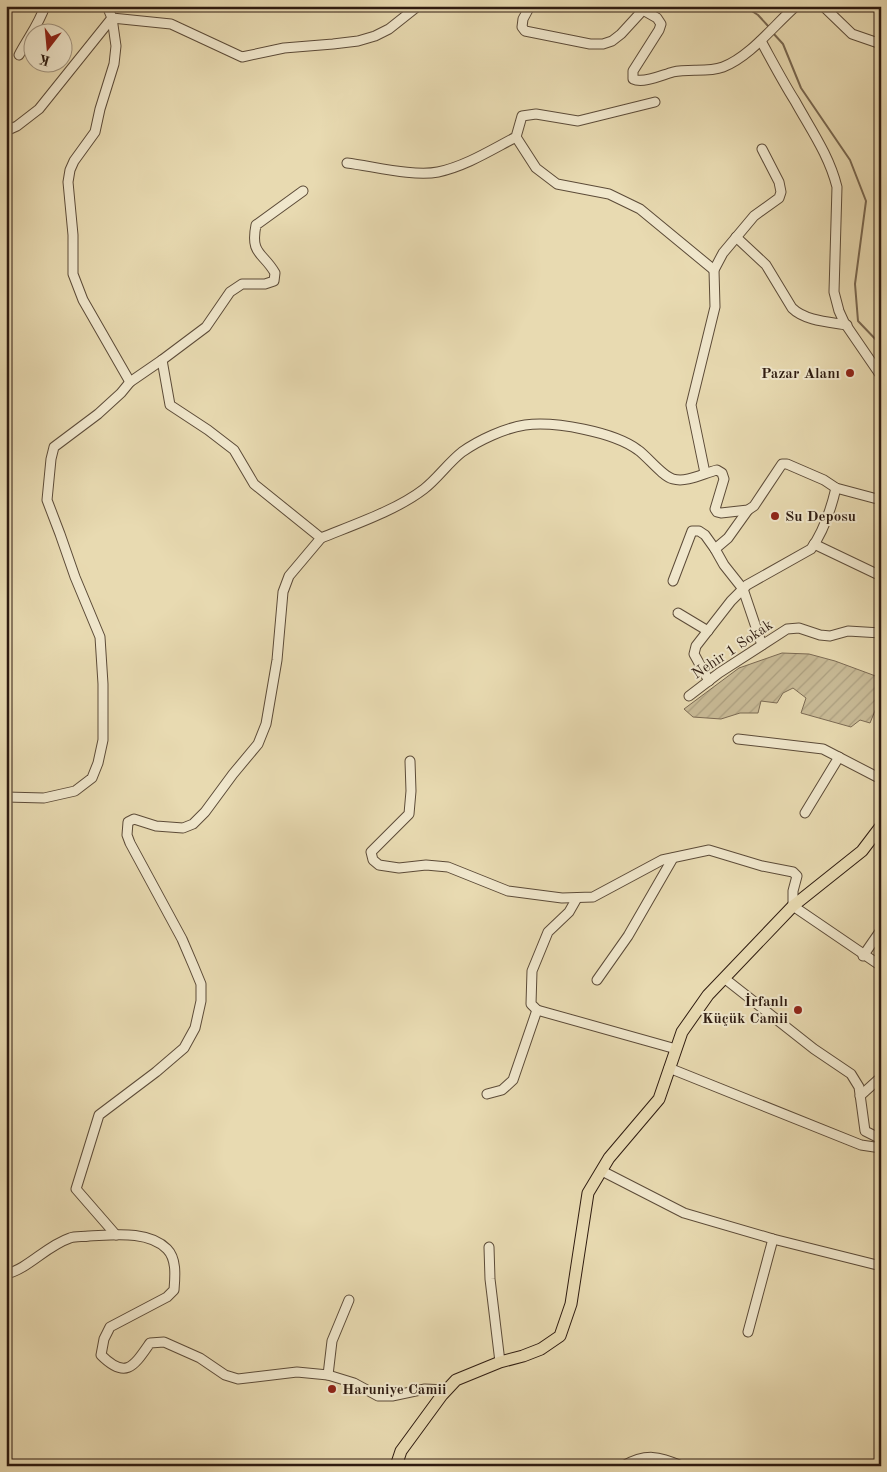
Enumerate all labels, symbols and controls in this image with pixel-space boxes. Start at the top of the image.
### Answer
north arrow [22,22,72,72]
text: K [37,51,52,68]
place label: Pazar Alanı [761,367,840,382]
marker: Pazar Alanı [844,367,856,379]
marker: Su Deposu [769,510,781,522]
place label: Su Deposu [785,510,856,525]
street label: Nehir 1 Sokak [690,618,776,683]
place label: İrfanlı Küçük Camii [702,993,788,1027]
marker: İrfanlı Küçük Camii [792,1004,804,1016]
marker: Haruniye Camii [326,1383,338,1395]
place label: Haruniye Camii [342,1383,446,1398]

